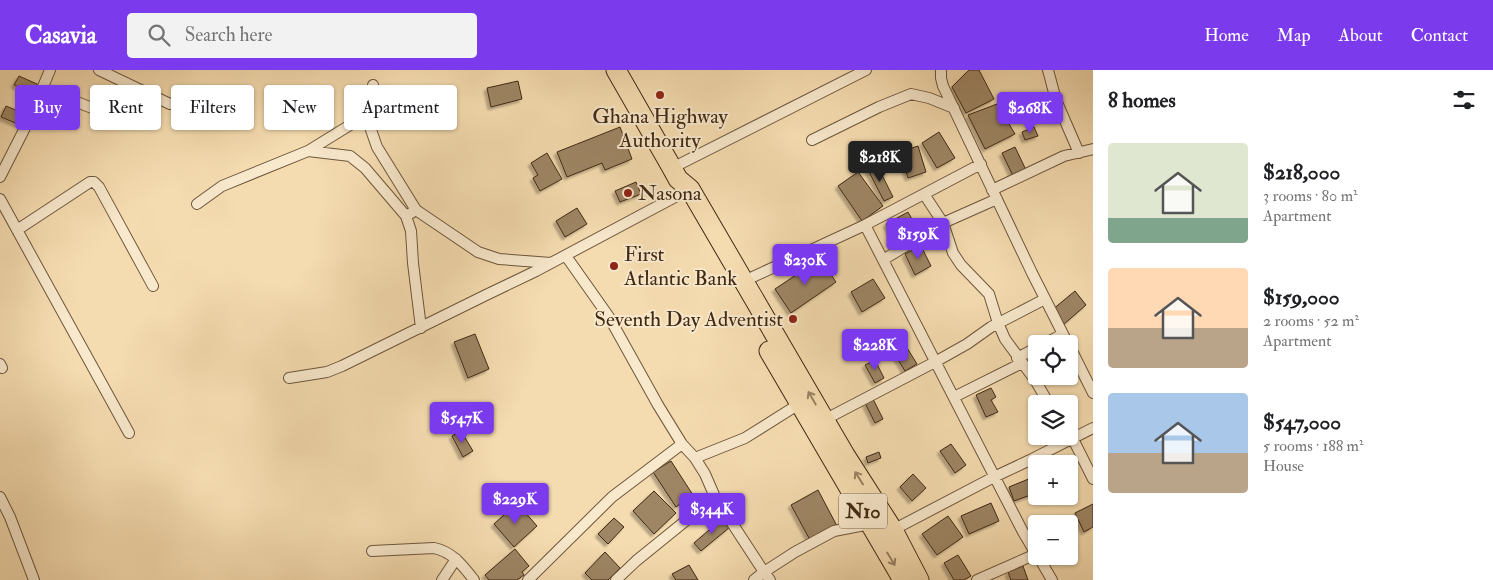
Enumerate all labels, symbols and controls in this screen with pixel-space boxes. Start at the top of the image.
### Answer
search box [127,13,477,58]
text: Casavia [25,20,97,51]
icon: search [145,21,173,49]
text: Search here [185,23,273,47]
text: Home [1204,24,1249,47]
text: Map [1277,24,1311,47]
text: About [1339,24,1383,47]
text: Contact [1411,24,1468,47]
chip: Buy [15,85,80,130]
chip: Rent [90,85,161,130]
chip: Filters [171,85,254,130]
chip: New [264,85,334,130]
chip: Apartment [344,85,457,130]
icon: filters [1450,86,1478,114]
text: 8 homes [1108,87,1176,114]
marker: Ghana Highway Authority [654,89,666,101]
pin: $268K [995,92,1065,134]
text: $268K [1008,98,1052,118]
place label: Ghana Highway Authority [592,103,729,154]
pin: $218K [845,140,915,183]
text: $218K [859,147,901,167]
text: $218,000 [1263,159,1340,186]
icon: home [1148,163,1208,223]
place label: Nasona [638,180,702,207]
text: 3 rooms · 80 m² [1263,186,1358,206]
marker: Nasona [622,187,634,199]
text: Apartment [1263,206,1331,226]
pin: $159K [883,218,953,260]
text: $159K [897,224,939,244]
place label: First Atlantic Bank [623,241,737,292]
pin: $230K [770,244,840,286]
text: $230K [784,250,826,270]
marker: First Atlantic Bank [608,260,620,272]
text: $159,000 [1263,284,1340,311]
icon: home [1148,288,1208,348]
place label: Seventh Day Adventist [594,306,783,333]
text: 2 rooms · 52 m² [1263,311,1359,331]
marker: Seventh Day Adventist [787,313,799,325]
pin: $228K [840,328,910,371]
text: Apartment [1263,331,1331,351]
text: $228K [853,335,897,355]
map controls [1028,335,1078,565]
button: locate [1028,335,1078,385]
one-way arrow [806,392,816,406]
button: layers [1028,395,1078,445]
pin: $547K [427,402,497,444]
text: $547K [441,408,483,428]
text: $547,000 [1263,409,1341,436]
icon: home [1148,413,1208,473]
text: 5 rooms · 188 m² [1263,436,1364,456]
button: + [1028,455,1078,505]
text: House [1263,456,1304,476]
one-way arrow [854,471,864,485]
pin: $229K [480,482,550,525]
text: $229K [493,489,537,509]
pin: $344K [677,492,747,535]
road number: N10 [839,494,887,528]
text: $344K [690,499,734,519]
button: − [1028,515,1078,565]
one-way arrow [886,552,896,566]

